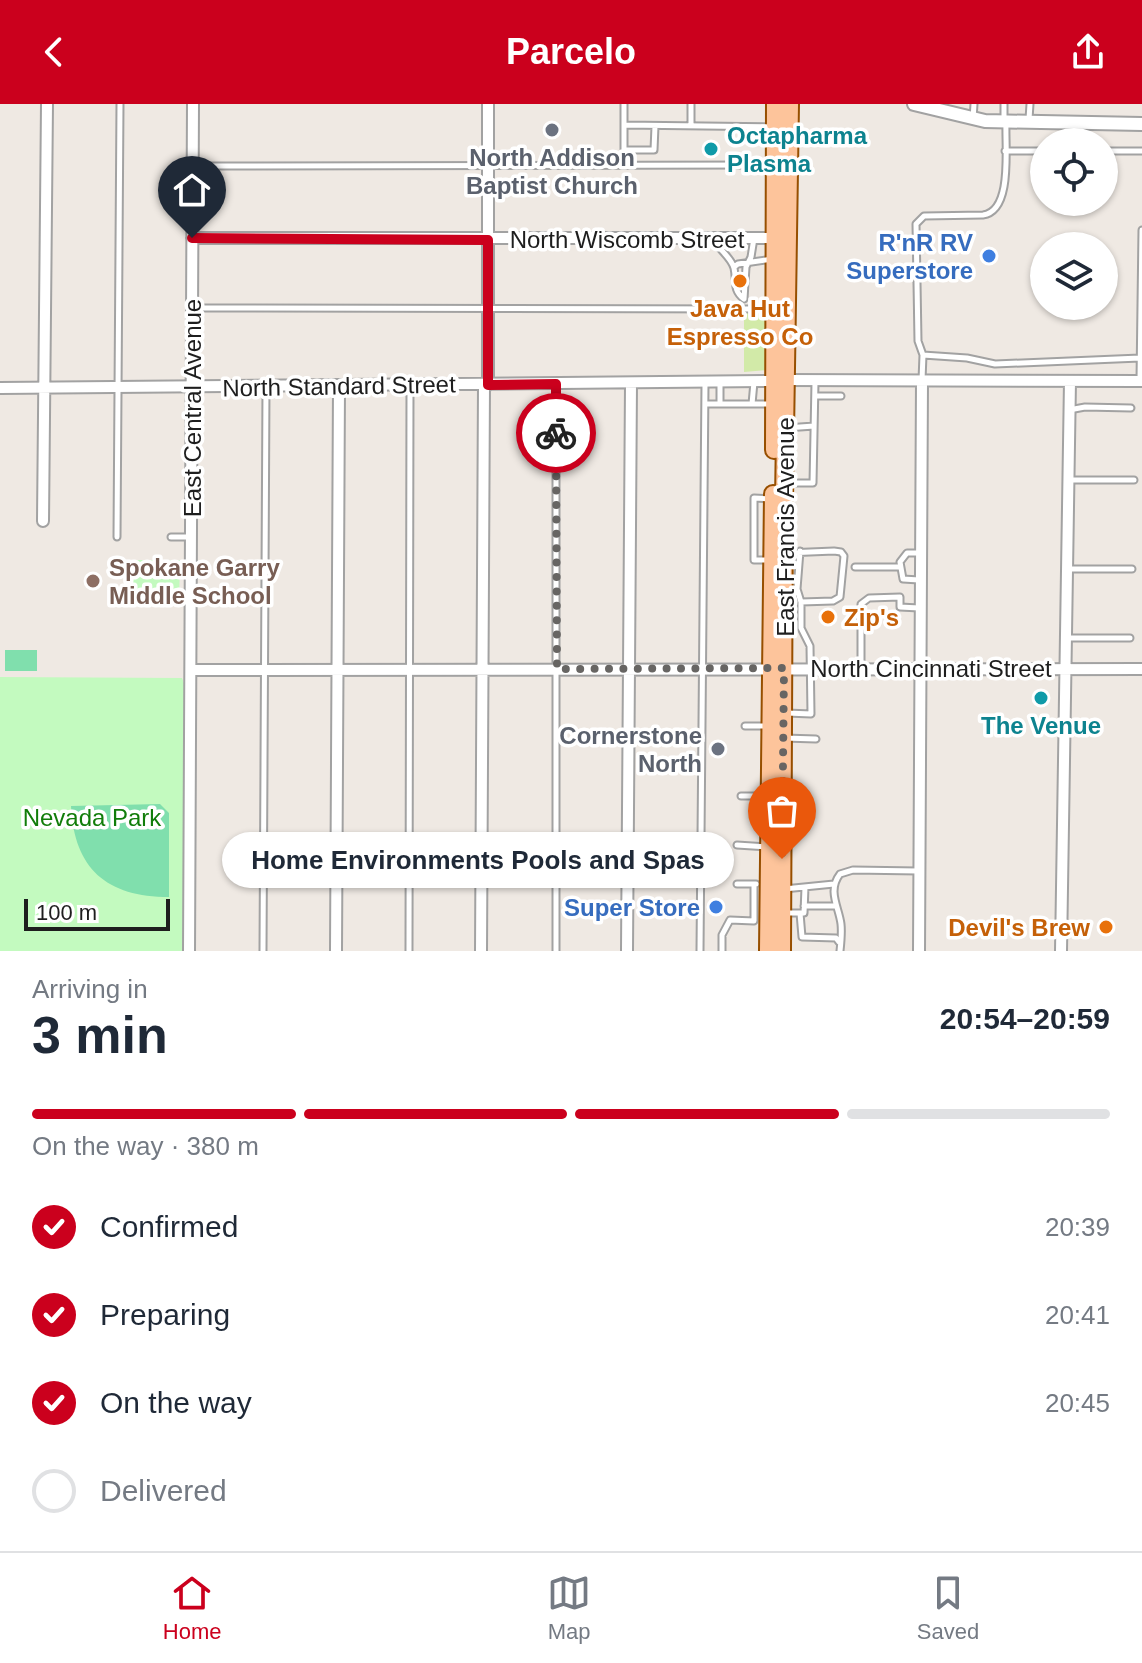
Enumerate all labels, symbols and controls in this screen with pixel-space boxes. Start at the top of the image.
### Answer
icon: back [32,30,76,74]
icon: share [1066,30,1110,74]
text: Parcelo [506,31,636,72]
marker: North Addison Baptist Church [543,121,561,139]
place label: Octapharma Plasma [727,122,868,177]
map controls [1030,128,1118,320]
button: locate [1030,128,1118,216]
marker: Octapharma Plasma [702,140,720,158]
place label: North Addison Baptist Church [466,144,638,199]
pin [158,156,226,238]
icon: home [170,168,214,212]
street label: North Wiscomb Street [510,226,745,253]
place label: R'nR RV Superstore [846,229,973,284]
button: layers [1030,232,1118,320]
marker: R'nR RV Superstore [980,247,998,265]
marker: Java Hut Espresso Co [731,272,749,290]
place label: Java Hut Espresso Co [667,295,813,350]
street label: East Central Avenue [179,299,206,517]
street label: North Standard Street [222,370,456,402]
courier [516,393,596,473]
icon: bike [534,411,578,455]
street label: East Francis Avenue [772,417,799,637]
place label: Spokane Garry Middle School [109,554,280,609]
marker: Spokane Garry Middle School [84,572,102,590]
place label: Zip's [844,604,899,631]
marker: Zip's [819,608,837,626]
street label: North Cincinnati Street [810,655,1052,682]
marker: The Venue [1032,689,1050,707]
place label: The Venue [981,712,1101,739]
place label: Cornerstone North [559,722,702,777]
marker: Cornerstone North [709,740,727,758]
pin [748,777,816,859]
icon: bag [760,789,804,833]
park label: Nevada Park [23,804,162,831]
callout: Home Environments Pools and Spas [222,831,734,887]
text: Home Environments Pools and Spas [251,845,705,875]
place label: Super Store [564,894,700,921]
scale bar [24,895,170,931]
marker: Super Store [707,898,725,916]
text: 100 m [36,900,97,925]
place label: Devil's Brew [948,914,1090,941]
marker: Devil's Brew [1097,918,1115,936]
text: Arriving in [32,974,148,1004]
text: 20:54–20:59 [940,1002,1110,1035]
text: 3 min [32,1006,168,1064]
text: On the way · 380 m [32,1131,259,1161]
icon: check [32,1205,76,1249]
text: Confirmed [100,1210,238,1243]
text: 20:39 [1045,1212,1110,1242]
icon: check [32,1293,76,1337]
text: Preparing [100,1298,230,1331]
text: 20:41 [1045,1300,1110,1330]
icon: check [32,1381,76,1425]
text: On the way [100,1386,252,1419]
text: 20:45 [1045,1388,1110,1418]
text: Delivered [100,1474,227,1507]
tab: Home [163,1571,222,1645]
tab: Map [547,1571,591,1645]
tab: Saved [917,1571,979,1645]

